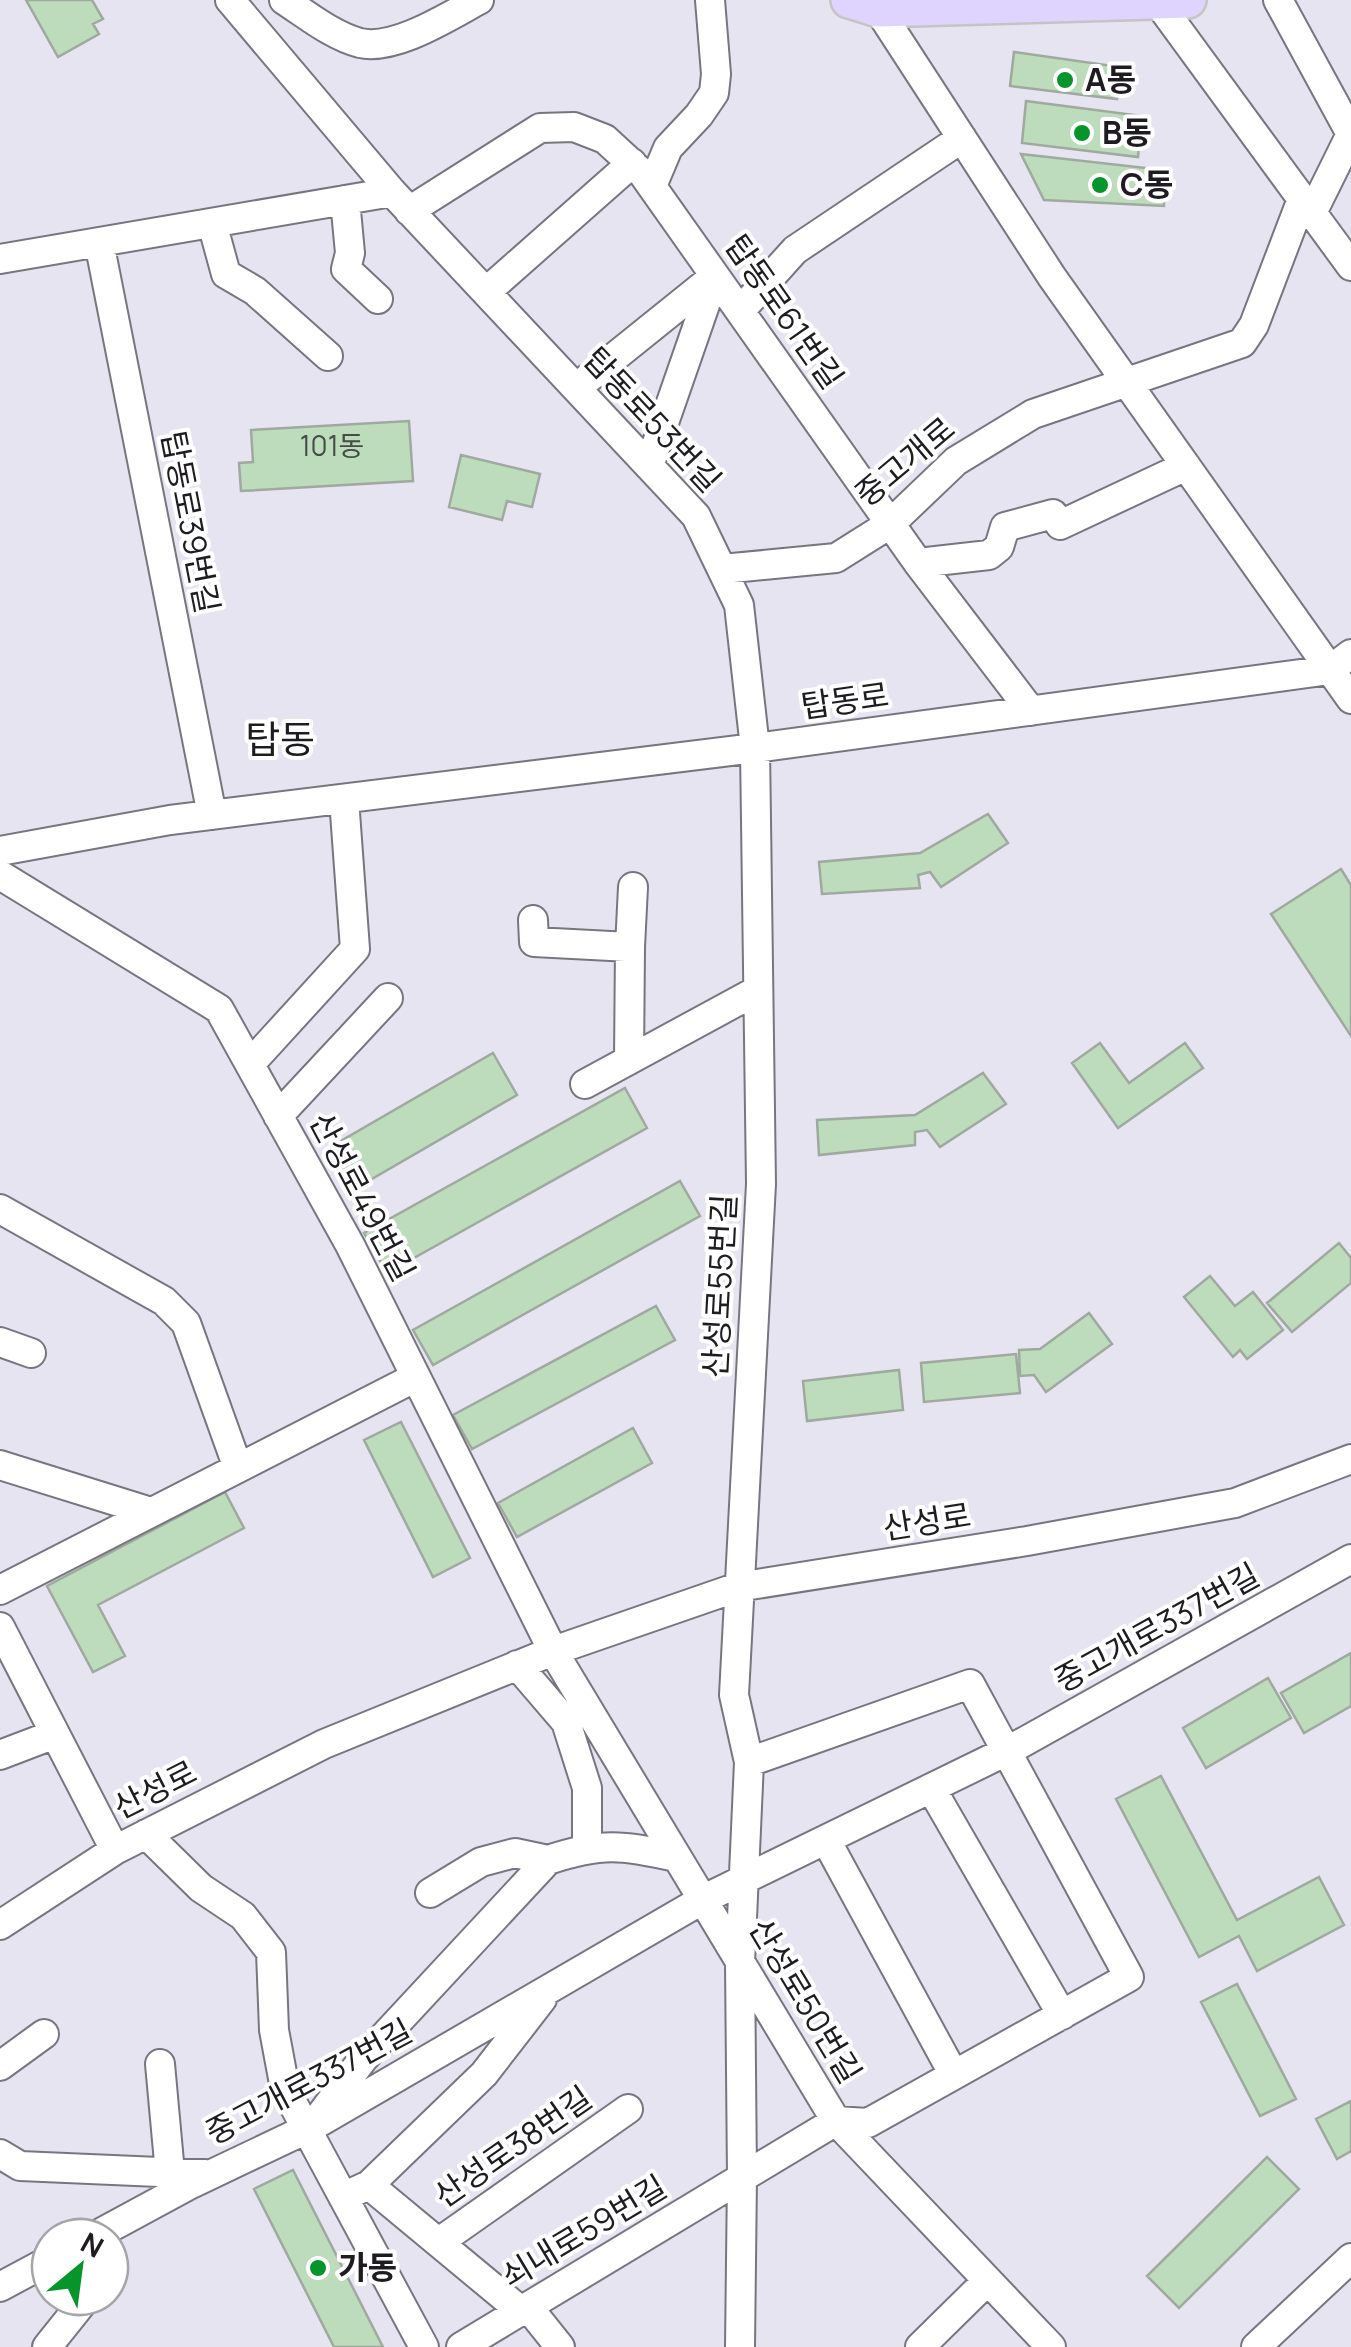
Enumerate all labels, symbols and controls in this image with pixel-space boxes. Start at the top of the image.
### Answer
place label: A동 [1085,57,1136,101]
marker: A동 [1054,69,1076,91]
place label: B동 [1102,110,1152,154]
marker: B동 [1071,122,1093,144]
place label: C동 [1120,162,1173,206]
marker: C동 [1089,174,1111,196]
street label: 탑동로61번길 [715,225,854,397]
street label: 탑동로53번길 [574,337,731,501]
street label: 중고개로 [845,407,964,516]
house number: 101동 [300,426,364,464]
street label: 탑동로39번길 [152,427,230,617]
street label: 탑동로 [798,672,892,728]
district label: 탑동 [245,712,315,764]
street label: 산성로49번길 [300,1104,426,1289]
street label: 산성로55번길 [692,1193,746,1379]
street label: 산성로 [880,1492,974,1550]
street label: 중고개로337번길 [1046,1553,1267,1702]
street label: 산성로 [105,1749,204,1829]
street label: 산성로50번길 [739,1910,872,2091]
street label: 중고개로337번길 [197,2008,420,2154]
street label: 산성로38번길 [425,2076,600,2217]
street label: 쇠내로59번길 [493,2165,674,2298]
north arrow [30,2217,130,2317]
text: N [75,2223,111,2266]
place label: 가동 [338,2245,397,2289]
marker: 가동 [307,2257,329,2279]

